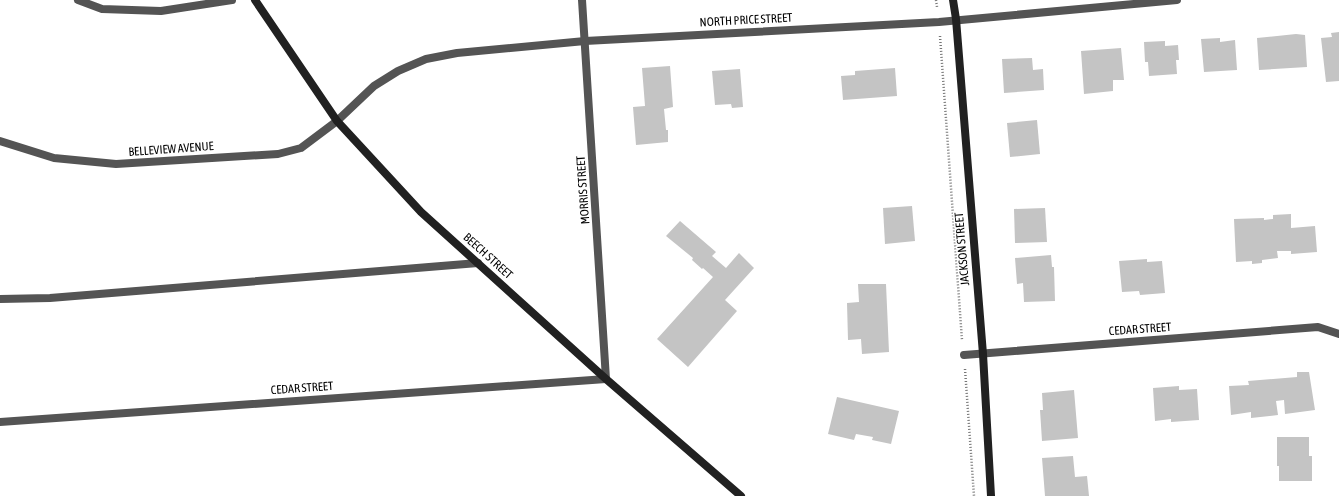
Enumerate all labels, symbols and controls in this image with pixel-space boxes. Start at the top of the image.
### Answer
street label: NORTH PRICE STREET [699,11,793,29]
street label: BELLEVIEW AVENUE [128,139,214,159]
street label: MORRIS STREET [574,155,592,225]
street label: JACKSON STREET [952,211,972,286]
street label: BEECH STREET [460,230,516,282]
street label: CEDAR STREET [1108,320,1172,338]
street label: CEDAR STREET [270,379,334,397]

